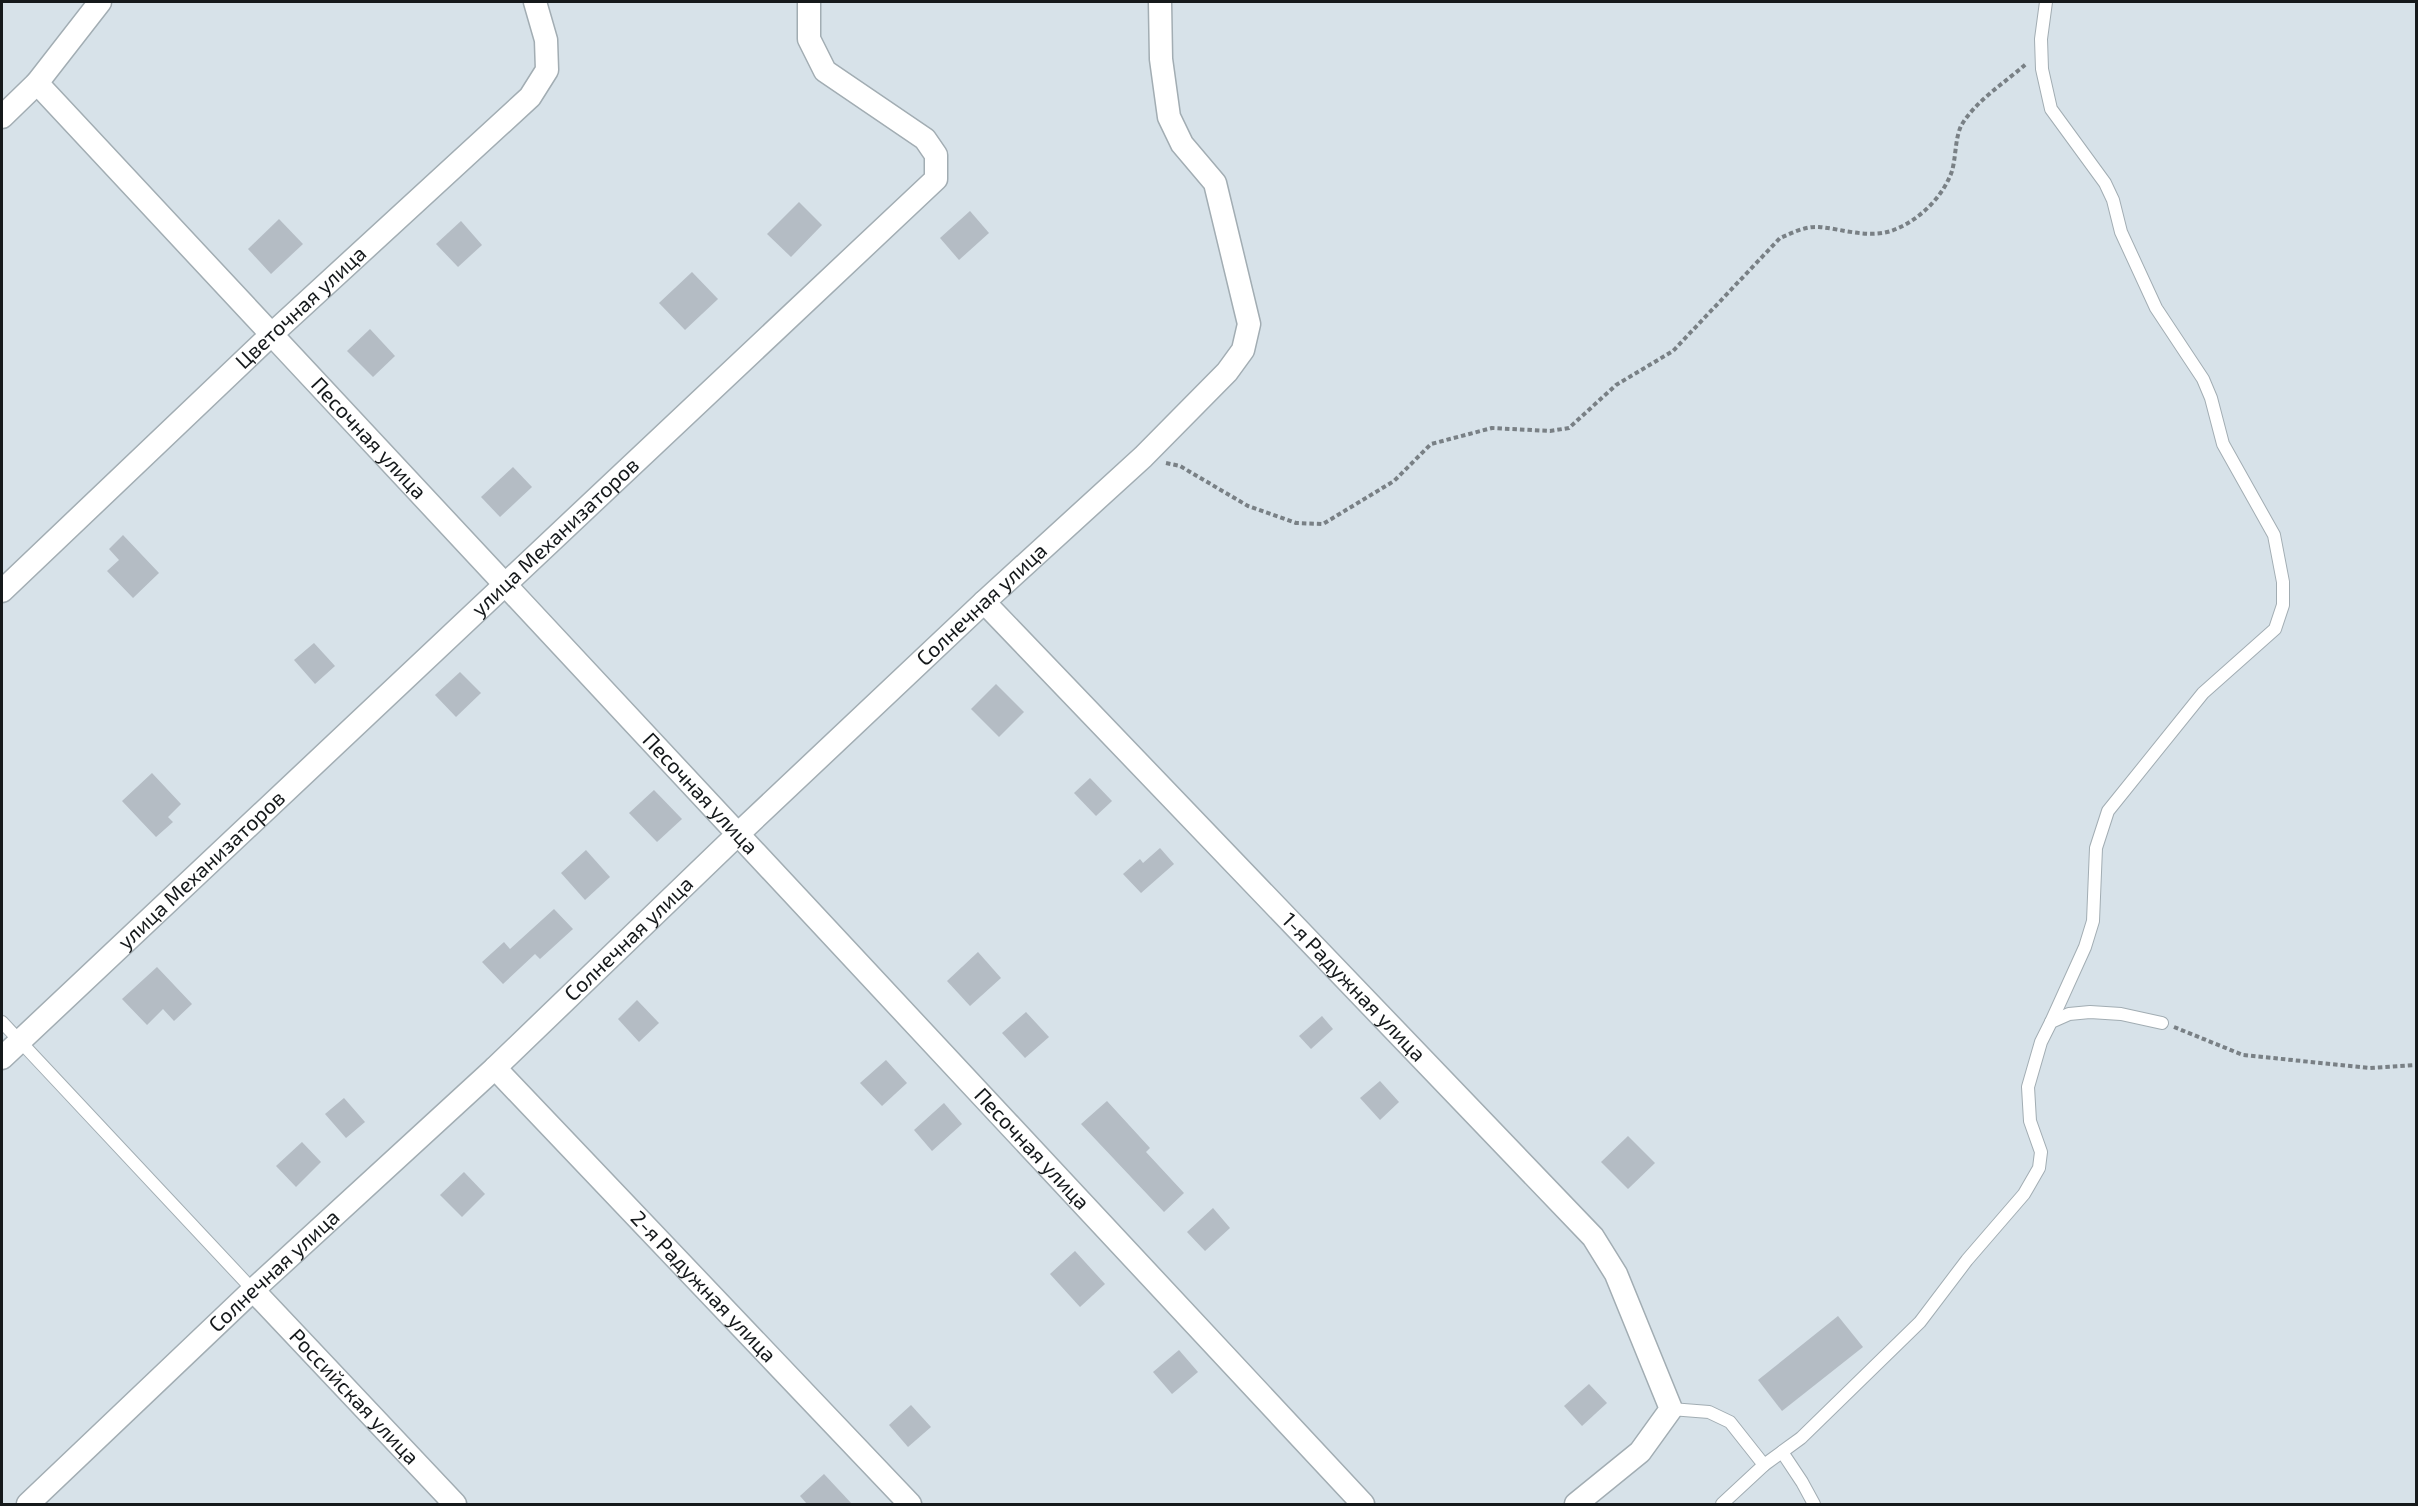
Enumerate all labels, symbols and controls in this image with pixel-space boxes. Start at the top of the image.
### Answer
street label: Цветочная улица [230,240,371,373]
street label: Песочная улица [307,371,432,503]
street label: улица Механизаторов [466,451,643,621]
street label: Солнечная улица [911,537,1051,670]
street label: Песочная улица [638,727,764,859]
street label: улица Механизаторов [112,785,289,954]
street label: Солнечная улица [559,870,697,1005]
street label: 1-я Радужная улица [1278,907,1432,1066]
street label: Песочная улица [970,1082,1096,1214]
street label: Солнечная улица [203,1203,344,1337]
street label: 2-я Радужная улица [626,1205,782,1367]
street label: Российская улица [285,1323,425,1469]

